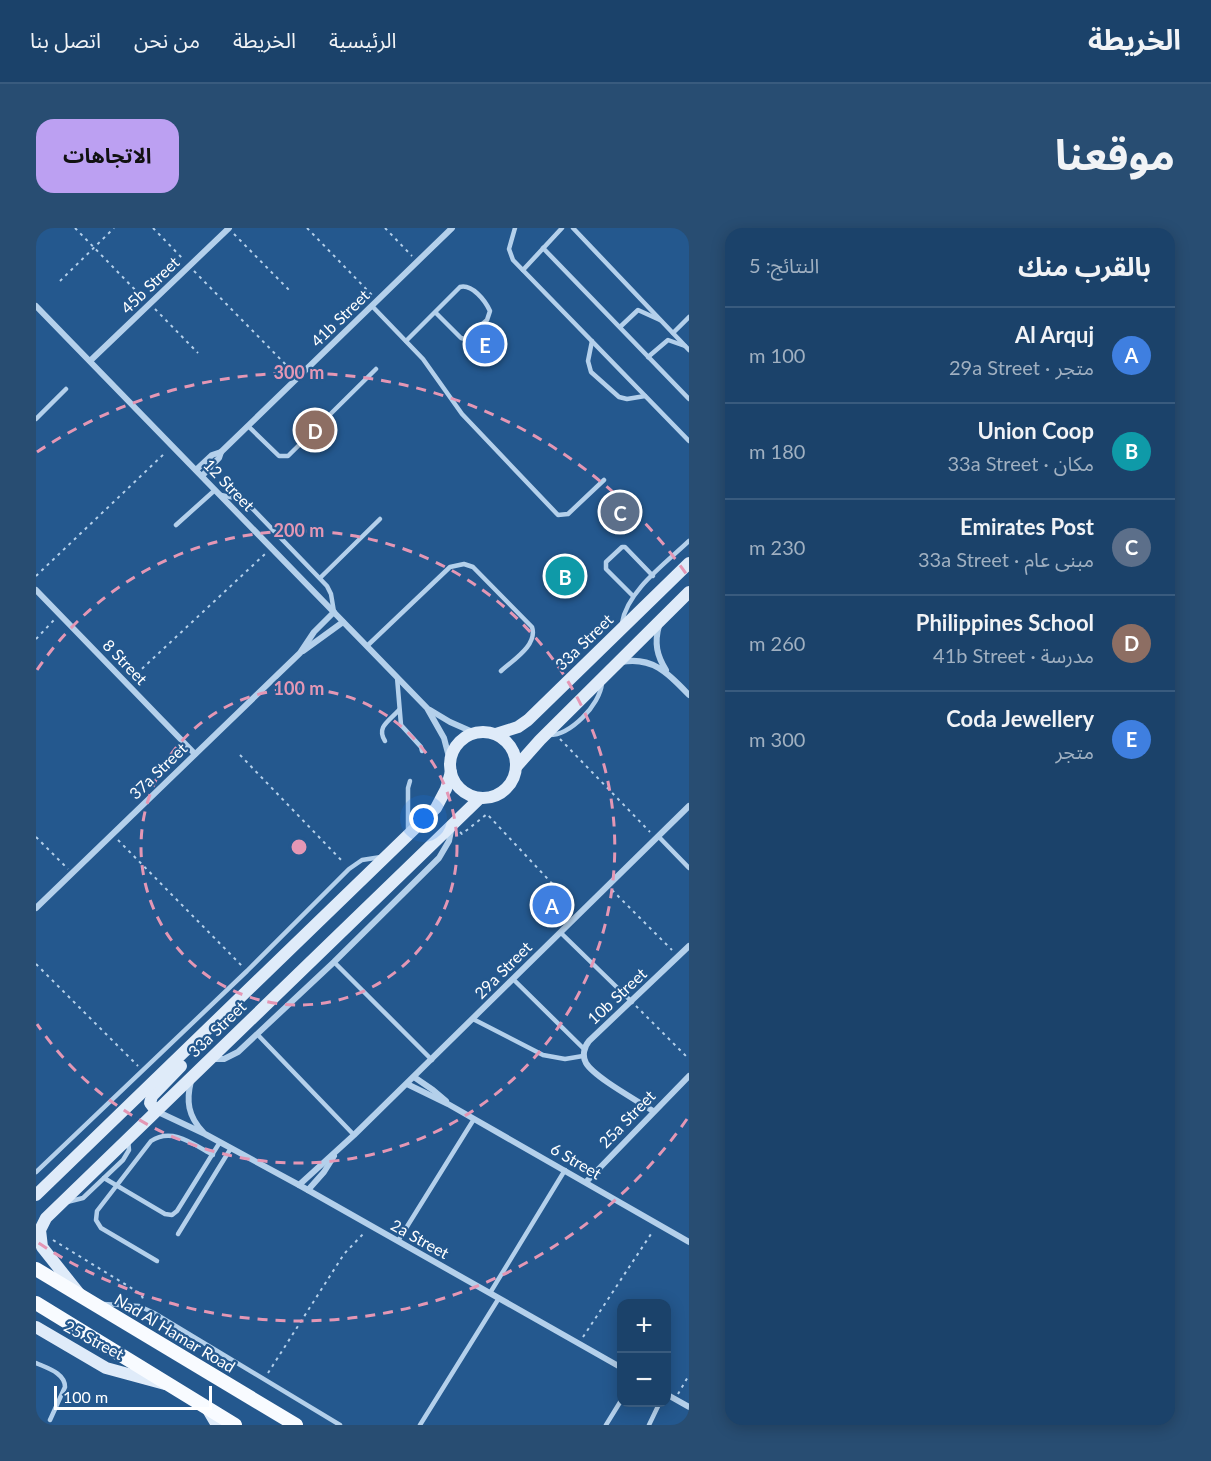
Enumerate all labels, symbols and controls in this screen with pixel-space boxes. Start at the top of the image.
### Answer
text: الخريطة [1088,22,1181,56]
text: اتصل بنا [30,27,101,52]
text: من نحن [134,27,200,52]
text: الخريطة [233,27,296,52]
text: الرئيسية [329,27,396,52]
button: الاتجاهات [36,119,179,193]
text: موقعنا [1055,129,1175,179]
text: بالقرب منك [1018,250,1151,282]
street label: 45b Street [117,252,183,317]
text: النتائج: 5 [749,253,819,277]
street label: 41b Street [307,285,373,350]
text: Al Arquj [1015,321,1094,348]
pin: E [466,322,504,366]
text: 100 m [749,343,805,367]
text: A [1125,343,1138,367]
text: متجر · 29a Street [949,355,1094,379]
text: 300 m [274,361,324,383]
pin: D [296,408,334,452]
text: Union Coop [978,417,1094,444]
text: 180 m [749,439,805,463]
text: B [1125,439,1138,463]
text: مكان · 33a Street [947,451,1094,475]
street label: 12 Street [200,455,259,515]
pin: C [600,490,640,534]
text: Emirates Post [960,513,1094,540]
text: 200 m [274,519,324,541]
text: 230 m [749,535,805,559]
text: C [1125,535,1138,559]
text: مبنى عام · 33a Street [918,547,1094,571]
pin: B [546,554,584,598]
street label: 33a Street [551,609,617,674]
text: Philippines School [916,609,1094,636]
text: 260 m [749,631,805,655]
text: D [1124,631,1139,655]
street label: 8 Street [99,635,152,688]
text: مدرسة · 41b Street [933,643,1094,667]
text: 100 m [274,677,324,699]
text: Coda Jewellery [946,705,1094,732]
text: 300 m [749,727,805,751]
text: E [1126,727,1137,751]
street label: 37a Street [125,738,191,803]
text: متجر [1055,739,1094,763]
your location [409,804,438,833]
centre of rings [289,837,309,857]
pin: A [532,882,572,928]
street label: 29a Street [470,937,535,1002]
street label: 10b Street [583,963,650,1028]
street label: 33a Street [184,996,250,1061]
street label: 25a Street [595,1086,659,1151]
street label: 6 Street [547,1138,605,1183]
street label: 2a Street [388,1215,453,1262]
street label: Nad Al Hamar Road [112,1289,239,1376]
map controls [617,1299,671,1407]
button: + [617,1299,671,1353]
street label: 25 Street [61,1316,128,1363]
button: − [617,1353,671,1407]
scale bar [54,1383,212,1410]
text: 100 m [63,1387,108,1406]

